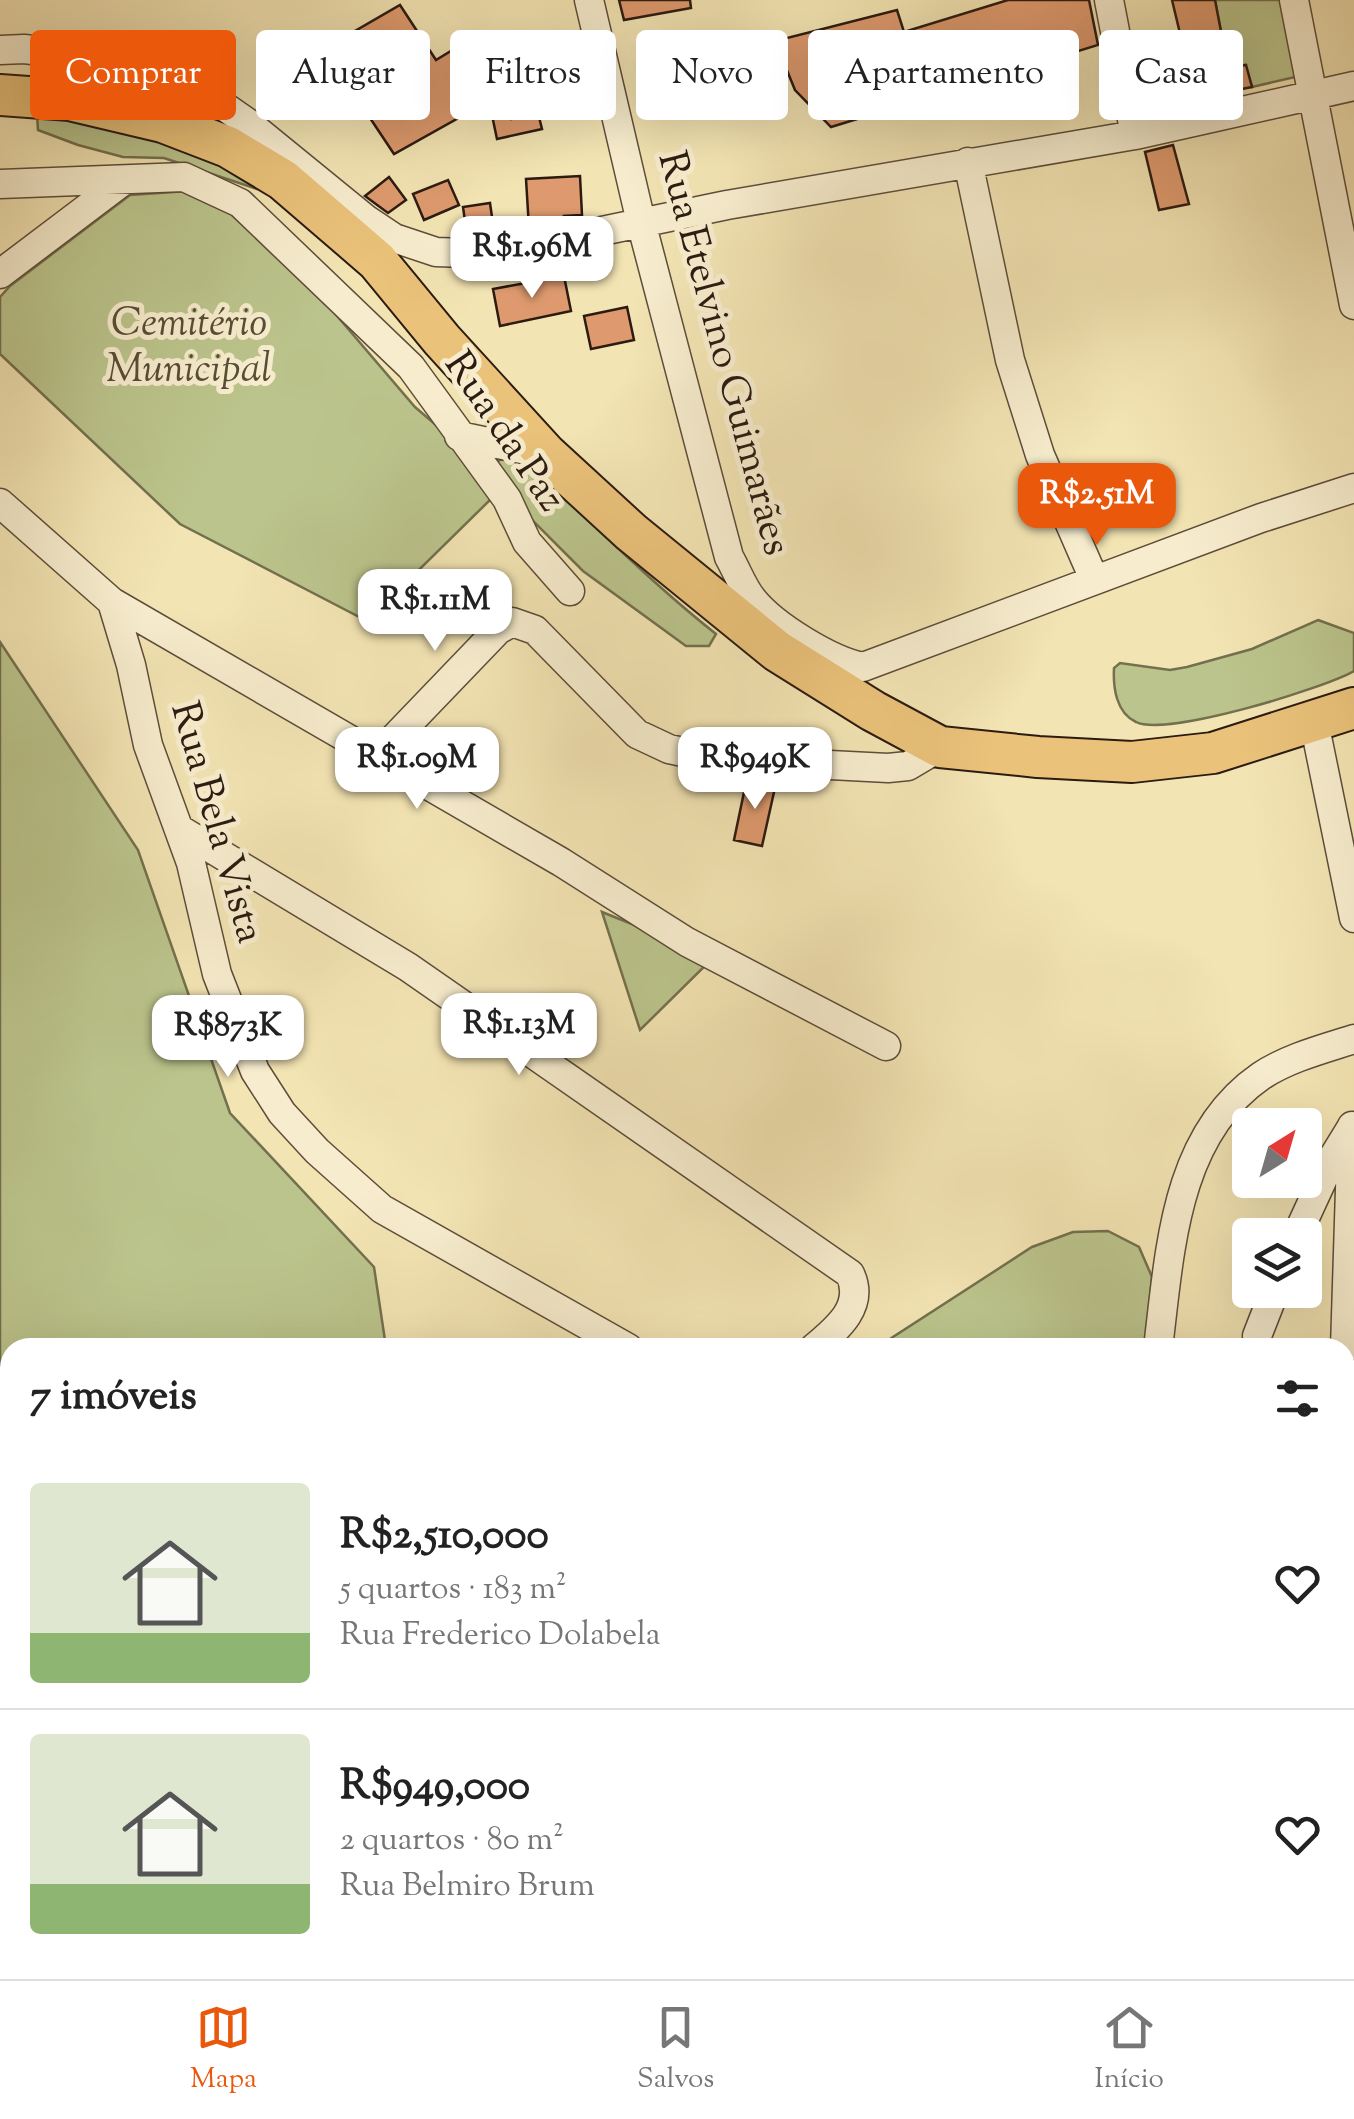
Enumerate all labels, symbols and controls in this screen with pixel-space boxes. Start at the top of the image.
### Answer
chip: Comprar [30,30,236,120]
chip: Alugar [256,30,430,120]
chip: Filtros [450,30,616,120]
chip: Novo [636,30,788,120]
chip: Apartamento [808,30,1079,120]
chip: Casa [1099,30,1243,120]
street label: Rua Etelvino Guimarães [641,146,803,562]
pin: R$1.96M [440,216,624,301]
text: R$1.96M [472,225,592,271]
park label: Cemitério Municipal [106,297,272,400]
street label: Rua da Paz [428,341,578,525]
pin: R$2.51M [1005,463,1189,548]
text: R$2.51M [1040,472,1154,518]
pin: R$1.11M [343,569,527,654]
text: R$1.11M [380,578,490,624]
street label: Rua Bela Vista [153,696,277,950]
pin: R$1.09M [325,727,509,812]
pin: R$949K [674,727,836,812]
text: R$1.09M [357,736,477,782]
text: R$949K [700,736,810,782]
pin: R$1.13M [427,993,611,1078]
pin: R$873K [147,995,309,1080]
text: R$1.13M [463,1002,575,1048]
text: R$873K [174,1004,282,1050]
north arrow [1232,1108,1322,1198]
map controls [1232,1108,1322,1308]
button: layers [1232,1218,1322,1308]
text: 7 imóveis [30,1368,197,1428]
icon: filters [1270,1371,1325,1426]
text: R$2,510,000 [340,1507,549,1567]
icon: home [110,1523,230,1643]
icon: heart [1270,1556,1325,1611]
text: 5 quartos · 183 m² [340,1567,567,1613]
text: Rua Frederico Dolabela [340,1613,661,1659]
text: R$949,000 [340,1758,530,1818]
icon: home [110,1774,230,1894]
icon: heart [1270,1807,1325,1862]
text: 2 quartos · 80 m² [340,1818,564,1864]
text: Rua Belmiro Brum [340,1864,595,1910]
tab: Mapa [190,2000,257,2100]
tab: Salvos [637,2000,714,2100]
tab: Início [1095,2000,1164,2100]

